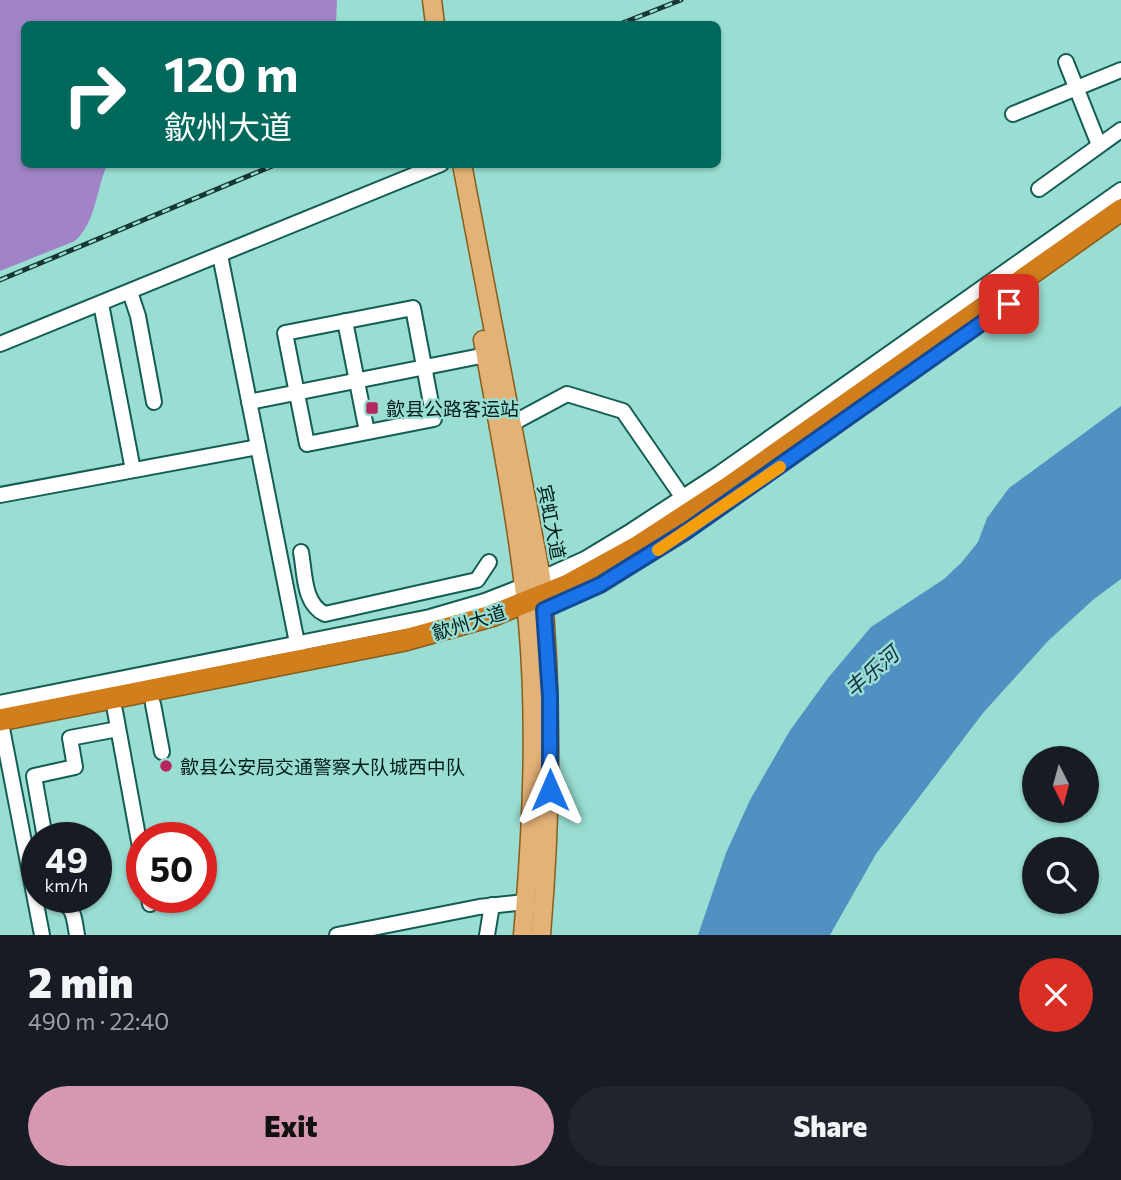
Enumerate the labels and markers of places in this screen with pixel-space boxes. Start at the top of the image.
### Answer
pin [979,274,1039,334]
place label: 歙县公路客运站 [386,397,519,420]
marker: 歙县公路客运站 [364,400,380,416]
place label: 歙县公安局交通警察大队城西中队 [180,755,465,778]
marker: 歙县公安局交通警察大队城西中队 [158,758,174,774]

